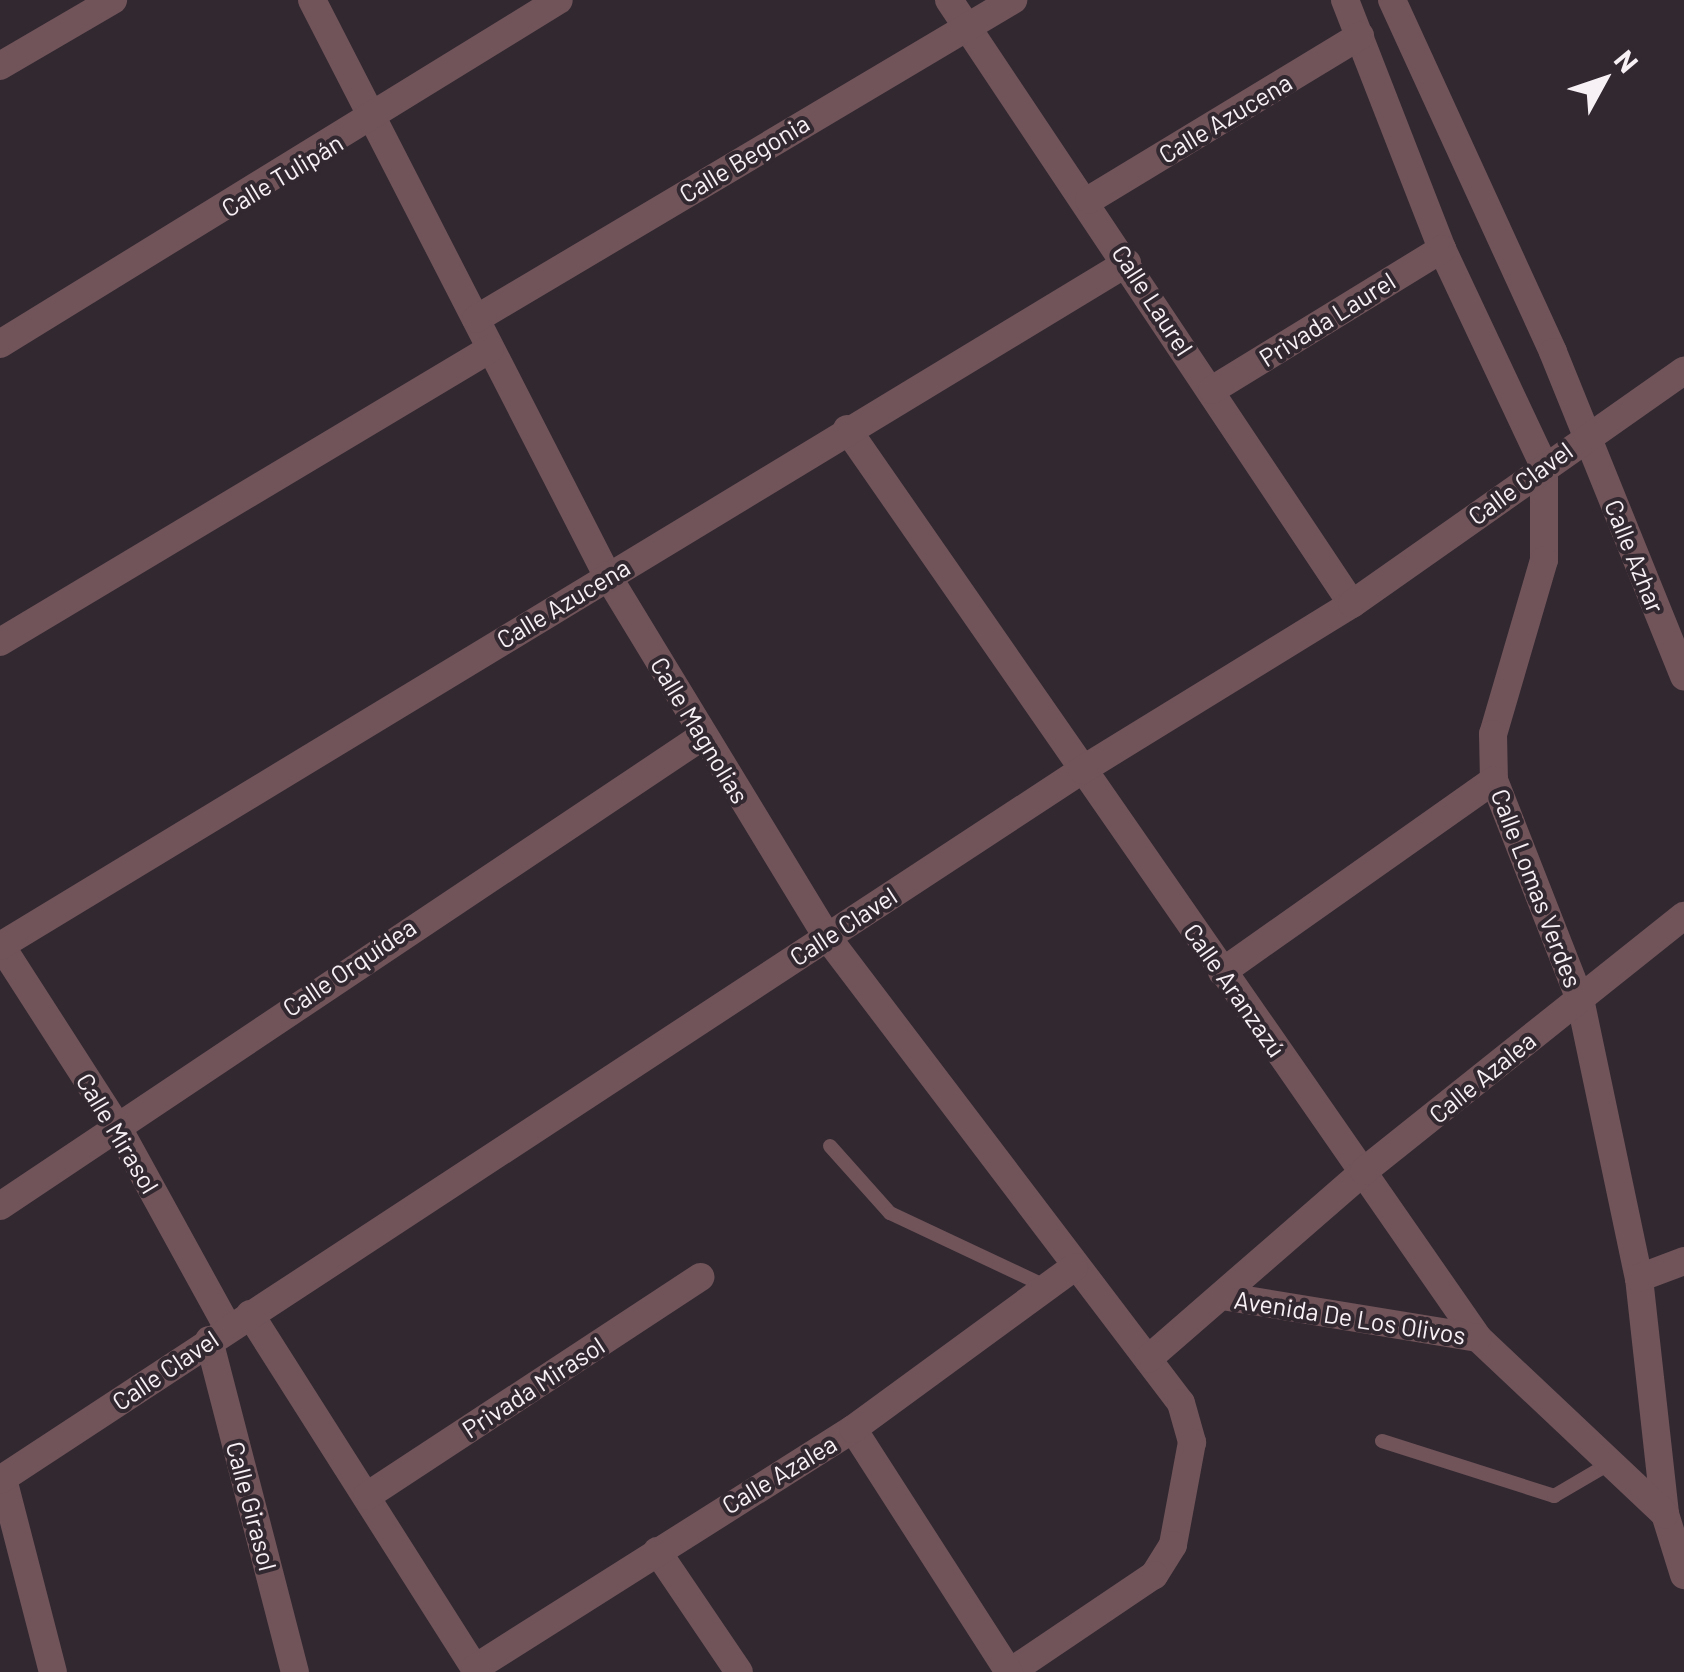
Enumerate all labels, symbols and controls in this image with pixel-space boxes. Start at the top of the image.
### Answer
north arrow [1554,30,1654,130]
text: N [1608,43,1646,79]
street label: Calle Azucena [1153,67,1297,169]
street label: Calle Begonia [674,107,814,209]
street label: Calle Tulipán [216,127,348,223]
street label: Calle Laurel [1106,239,1200,361]
street label: Privada Laurel [1254,265,1400,373]
street label: Calle Clavel [1462,435,1578,531]
street label: Calle Azhar [1599,495,1671,617]
street label: Calle Azucena [491,552,635,654]
street label: Calle Magnolias [645,651,755,809]
street label: Calle Lomas Verdes [1485,784,1589,992]
street label: Calle Clavel [784,880,902,972]
street label: Calle Orquídea [277,911,421,1023]
street label: Calle Aranzazú [1178,917,1292,1063]
street label: Calle Azalea [1423,1025,1541,1129]
street label: Calle Mirasol [70,1067,166,1199]
street label: Avenida De Los Olivos [1232,1284,1468,1350]
street label: Calle Clavel [106,1324,224,1416]
street label: Privada Mirasol [456,1330,610,1444]
street label: Calle Azalea [716,1428,842,1520]
street label: Calle Girasol [220,1438,284,1574]

